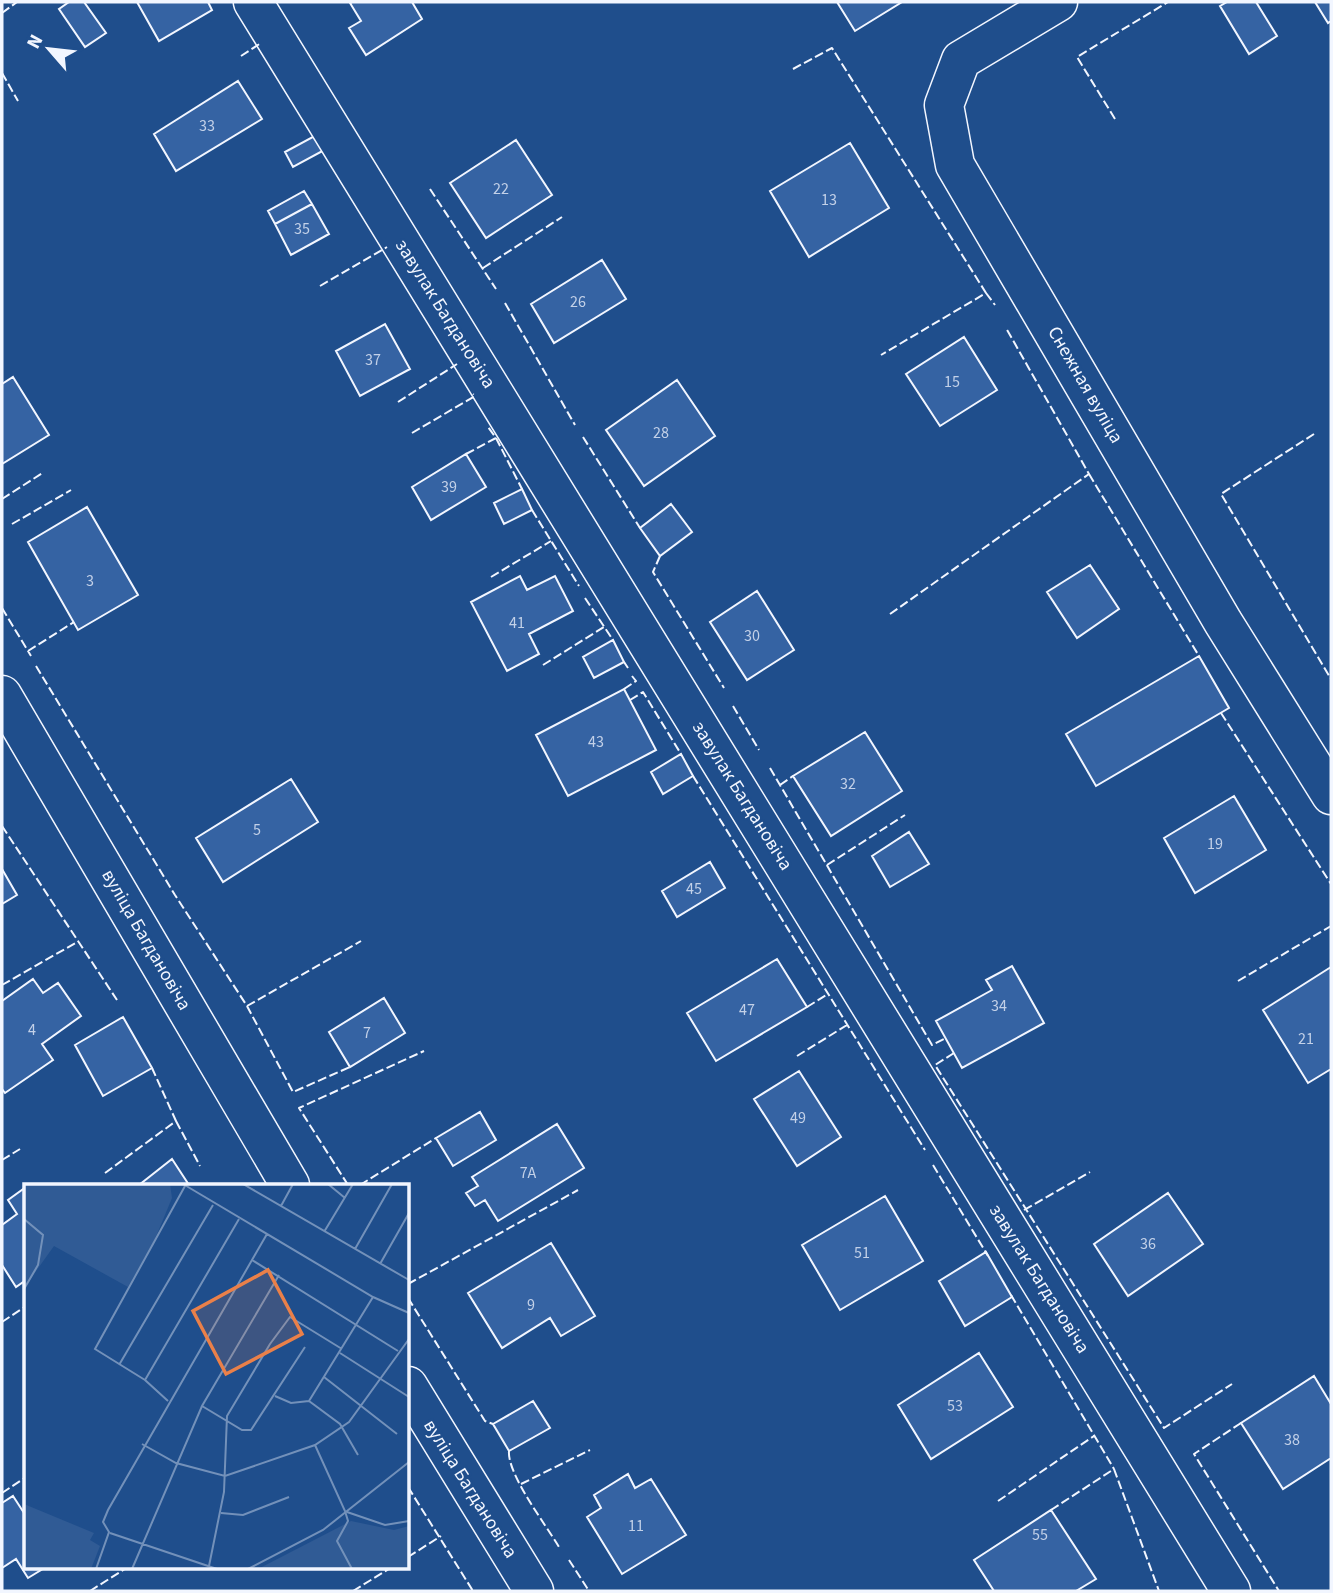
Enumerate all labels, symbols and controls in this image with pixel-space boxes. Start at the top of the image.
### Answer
north arrow [14,14,84,84]
text: N [20,30,50,54]
house number: 33 [199,115,215,137]
house number: 22 [493,178,509,200]
house number: 13 [821,189,837,211]
house number: 35 [294,218,310,240]
street label: завулак Багдановіча [388,234,502,394]
house number: 26 [570,291,586,313]
street label: Снежная вуліца [1041,321,1129,449]
house number: 37 [365,349,381,371]
house number: 15 [944,371,960,393]
house number: 28 [653,422,669,444]
house number: 39 [441,476,457,498]
house number: 3 [86,570,94,592]
house number: 41 [509,612,525,634]
house number: 30 [744,625,760,647]
street label: завулак Багдановіча [685,716,799,876]
house number: 43 [588,731,604,753]
house number: 32 [840,773,856,795]
house number: 5 [253,819,261,841]
house number: 19 [1207,833,1223,855]
street label: вуліца Багдановіча [95,864,197,1016]
house number: 45 [686,878,702,900]
house number: 34 [991,995,1007,1017]
house number: 47 [739,999,755,1021]
house number: 4 [28,1019,36,1041]
house number: 7 [363,1022,371,1044]
house number: 21 [1298,1028,1314,1050]
house number: 49 [790,1107,806,1129]
house number: 7А [520,1162,537,1184]
inset map [24,1184,410,1568]
street label: завулак Багдановіча [982,1199,1096,1359]
house number: 36 [1140,1233,1156,1255]
house number: 51 [854,1242,870,1264]
house number: 9 [527,1294,535,1316]
house number: 53 [947,1395,963,1417]
street label: вуліца Багдановіча [416,1414,524,1564]
house number: 38 [1284,1429,1300,1451]
house number: 11 [628,1515,644,1537]
house number: 55 [1032,1524,1048,1546]

